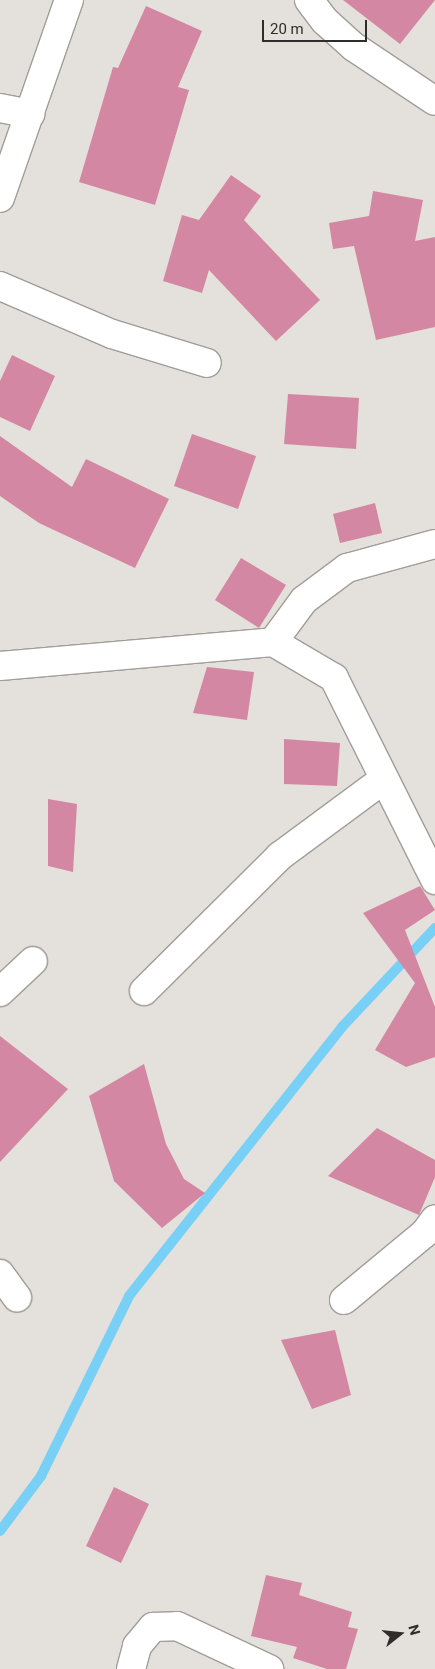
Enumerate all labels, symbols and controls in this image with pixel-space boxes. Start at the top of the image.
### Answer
scale bar [265,10,370,42]
text: 20 m [270,20,304,38]
north arrow [375,1609,425,1659]
text: N [405,1623,423,1637]

